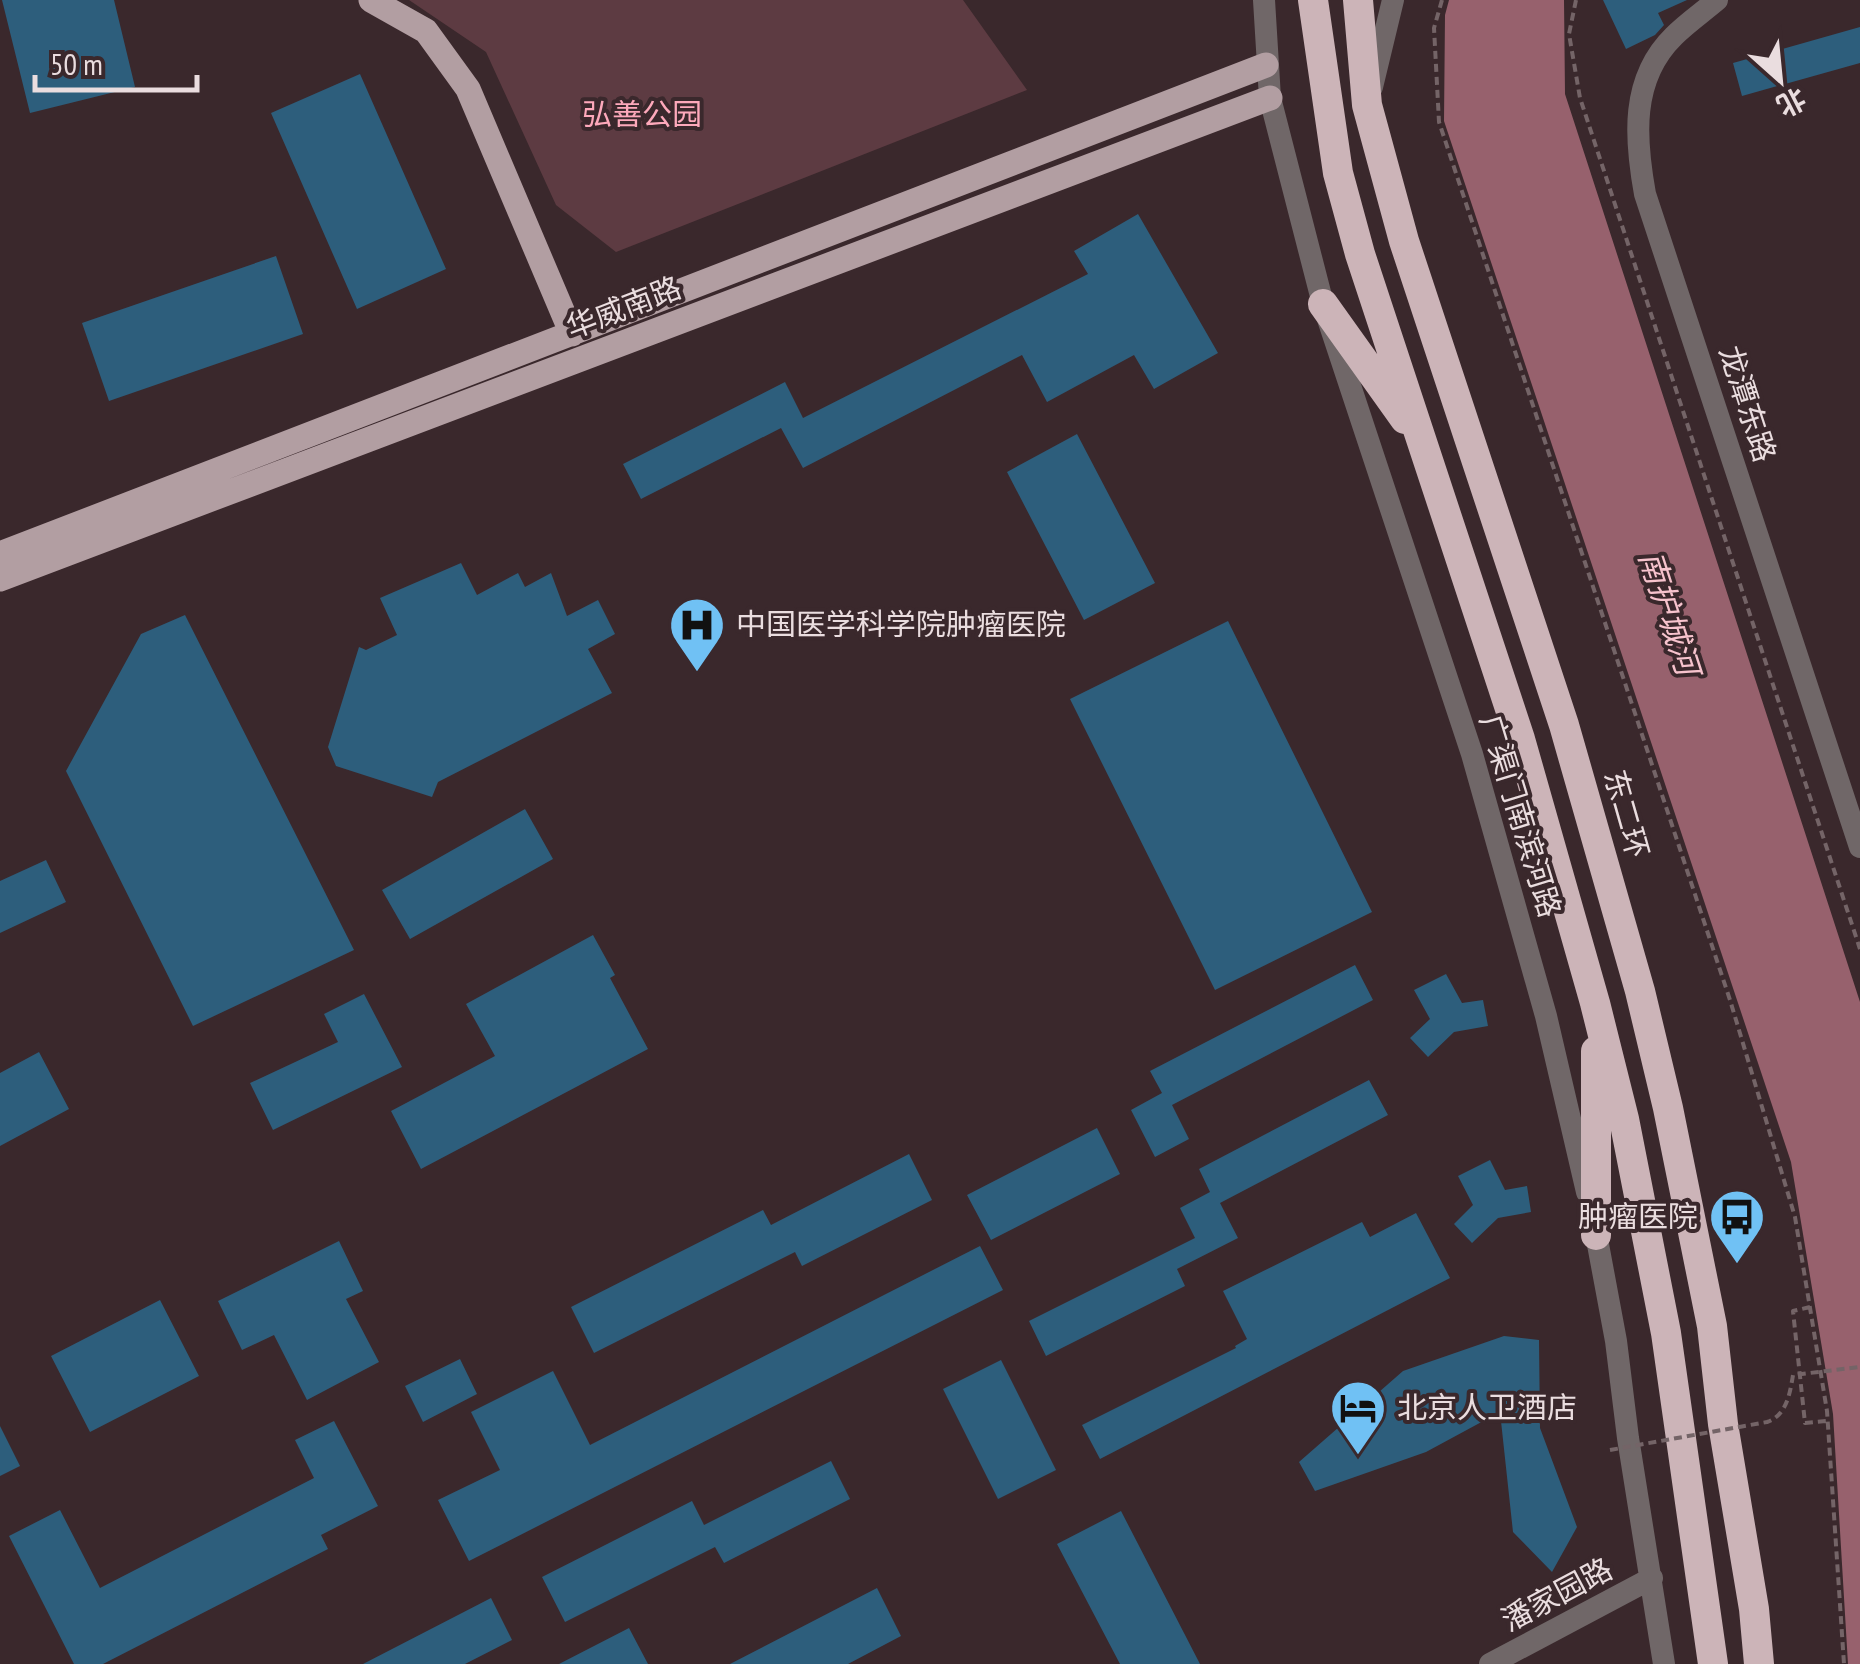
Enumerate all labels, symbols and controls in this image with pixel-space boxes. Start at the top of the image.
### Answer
scale bar [35,30,198,92]
north arrow [1730,30,1830,130]
text: 50 m [50,44,103,83]
text: 北 [1771,80,1812,126]
park label: 弘善公园 [582,94,702,133]
street label: 华威南路 [560,267,686,346]
street label: 龙潭东路 [1711,340,1786,467]
water label: 南护城河 [1630,545,1712,686]
hospital icon: 中国医学科学院肿瘤医院 [667,595,727,674]
place label: 中国医学科学院肿瘤医院 [736,604,1066,643]
street label: 广渠门南滨河路 [1472,709,1571,922]
street label: 东二环 [1596,765,1659,862]
bus stop icon: 肿瘤医院 [1707,1187,1767,1266]
place label: 肿瘤医院 [1578,1196,1698,1235]
hotel icon: 北京人卫酒店 [1328,1378,1388,1457]
place label: 北京人卫酒店 [1397,1387,1577,1426]
street label: 潘家园路 [1494,1548,1618,1639]

